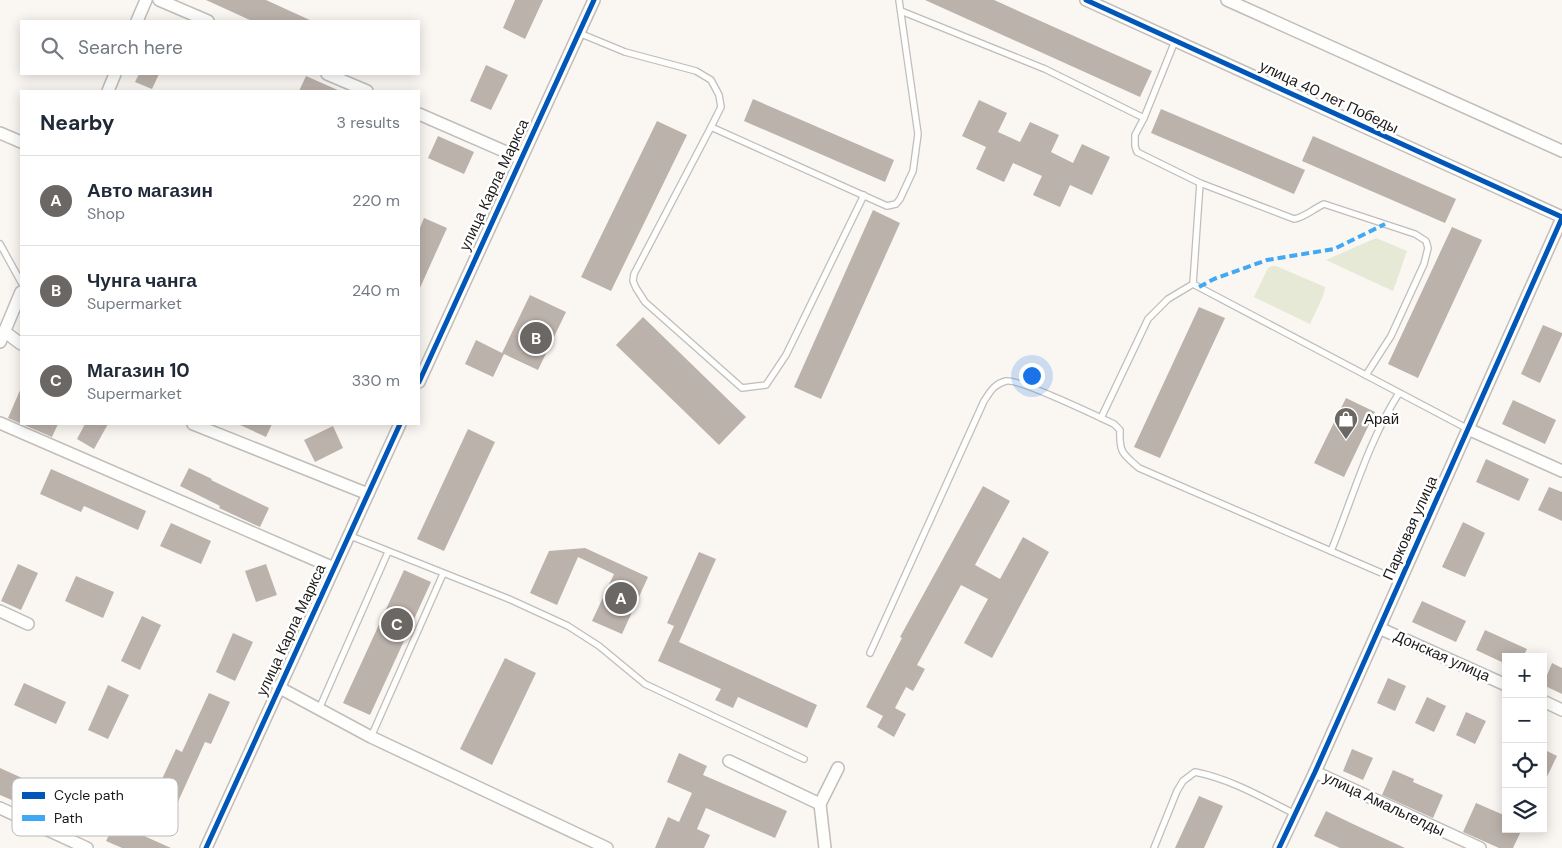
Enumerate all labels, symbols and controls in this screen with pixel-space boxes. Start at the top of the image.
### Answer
search box [20,20,420,75]
icon: search [38,34,66,62]
text: Search here [78,35,183,60]
street label: улица 40 лет Победы [1256,56,1402,138]
text: Nearby [40,109,114,137]
text: 3 results [337,112,400,133]
street label: улица Карла Маркса [455,115,534,254]
text: Авто магазин [87,178,213,203]
text: A [50,190,62,211]
text: 220 m [352,190,400,211]
text: Shop [87,203,125,224]
text: Чунга чанга [87,268,197,293]
text: B [51,280,61,301]
text: 240 m [352,280,400,301]
text: Supermarket [87,293,182,314]
pin: B [520,319,552,357]
text: Магазин 10 [87,358,190,383]
your location [1019,363,1045,389]
text: C [50,370,62,391]
text: 330 m [352,370,400,391]
text: Supermarket [87,383,182,404]
shop icon: Арай [1333,406,1359,440]
place label: Арай [1364,409,1399,429]
street label: Парковая улица [1378,472,1442,583]
street label: улица Карла Маркса [252,560,331,699]
pin: A [605,579,637,617]
pin: C [381,605,413,643]
street label: Донская улица [1391,626,1494,686]
map controls [1502,653,1547,833]
button: + [1502,653,1547,698]
button: − [1502,698,1547,743]
button: locate [1502,743,1547,788]
street label: улица Амальгелды [1320,767,1448,841]
legend [12,778,178,836]
text: Cycle path [54,786,124,804]
button: layers [1502,788,1547,833]
text: Path [54,809,83,827]

